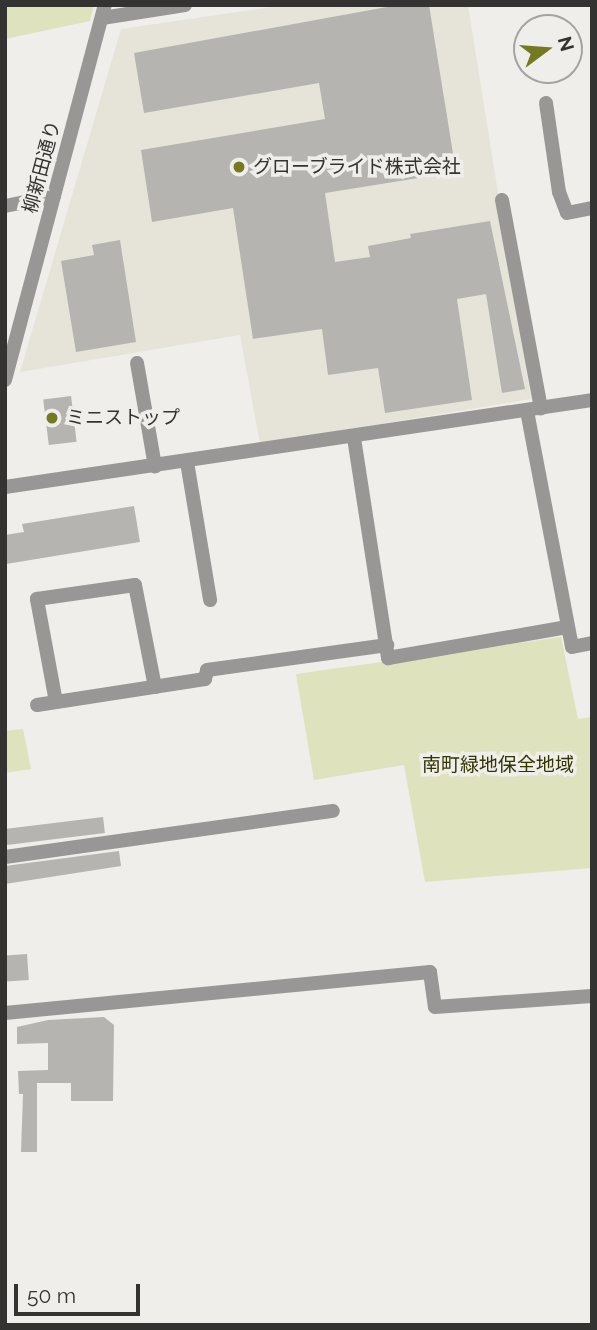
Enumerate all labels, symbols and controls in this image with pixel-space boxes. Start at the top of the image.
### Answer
north arrow [513,14,583,84]
text: N [554,34,579,54]
street label: 柳新田通り [19,118,65,216]
place label: グローブライド株式会社 [253,156,462,178]
marker: グローブライド株式会社 [231,159,247,175]
place label: ミニストップ [66,407,180,429]
marker: ミニストップ [44,410,60,426]
park label: 南町緑地保全地域 [422,754,574,776]
scale bar [18,1270,144,1314]
text: 50 m [27,1283,76,1308]

